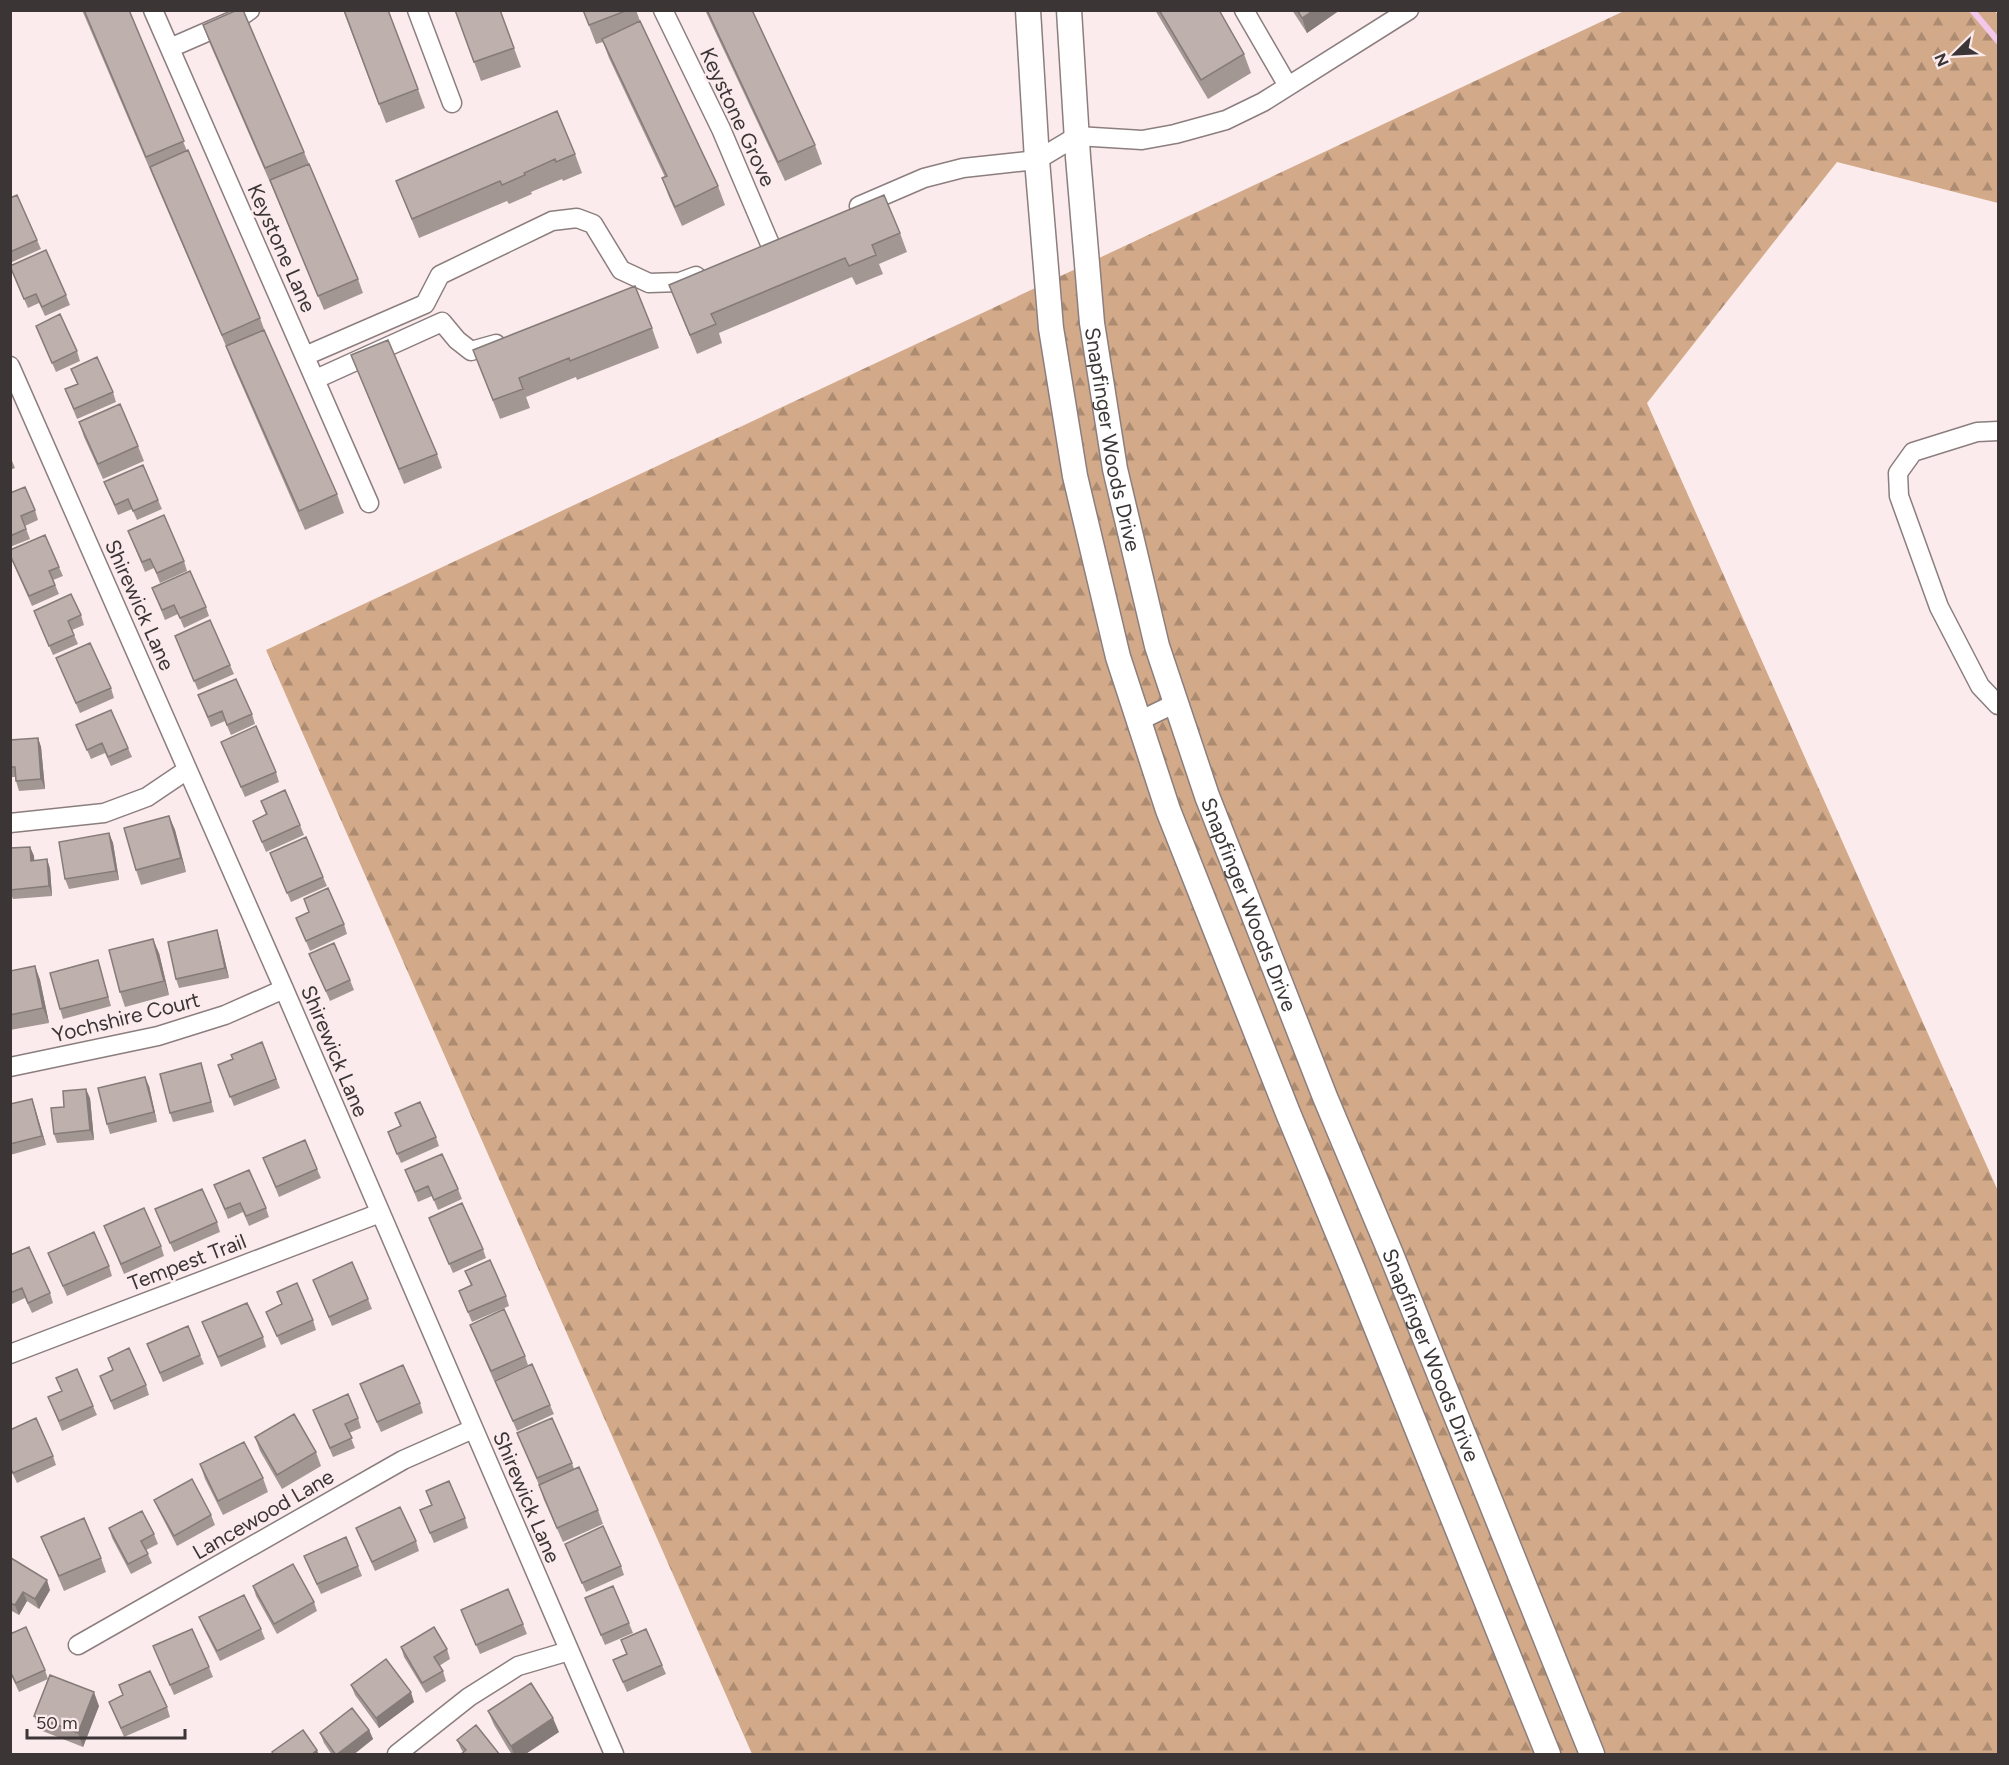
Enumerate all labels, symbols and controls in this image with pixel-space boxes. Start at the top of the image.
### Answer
north arrow [1925,24,1985,84]
street label: Keystone Grove [695,44,781,190]
text: N [1931,50,1953,69]
street label: Keystone Lane [243,180,321,316]
street label: Snapfinger Woods Drive [1080,325,1147,554]
street label: Shirewick Lane [100,536,180,674]
street label: Snapfinger Woods Drive [1196,794,1303,1015]
street label: Shirewick Lane [296,981,374,1121]
street label: Yochshire Court [50,987,202,1047]
street label: Tempest Trail [124,1228,250,1296]
street label: Snapfinger Woods Drive [1377,1245,1486,1465]
street label: Shirewick Lane [488,1427,566,1567]
street label: Lancewood Lane [188,1463,338,1565]
scale bar [27,1702,184,1740]
text: 50 m [36,1712,78,1734]

